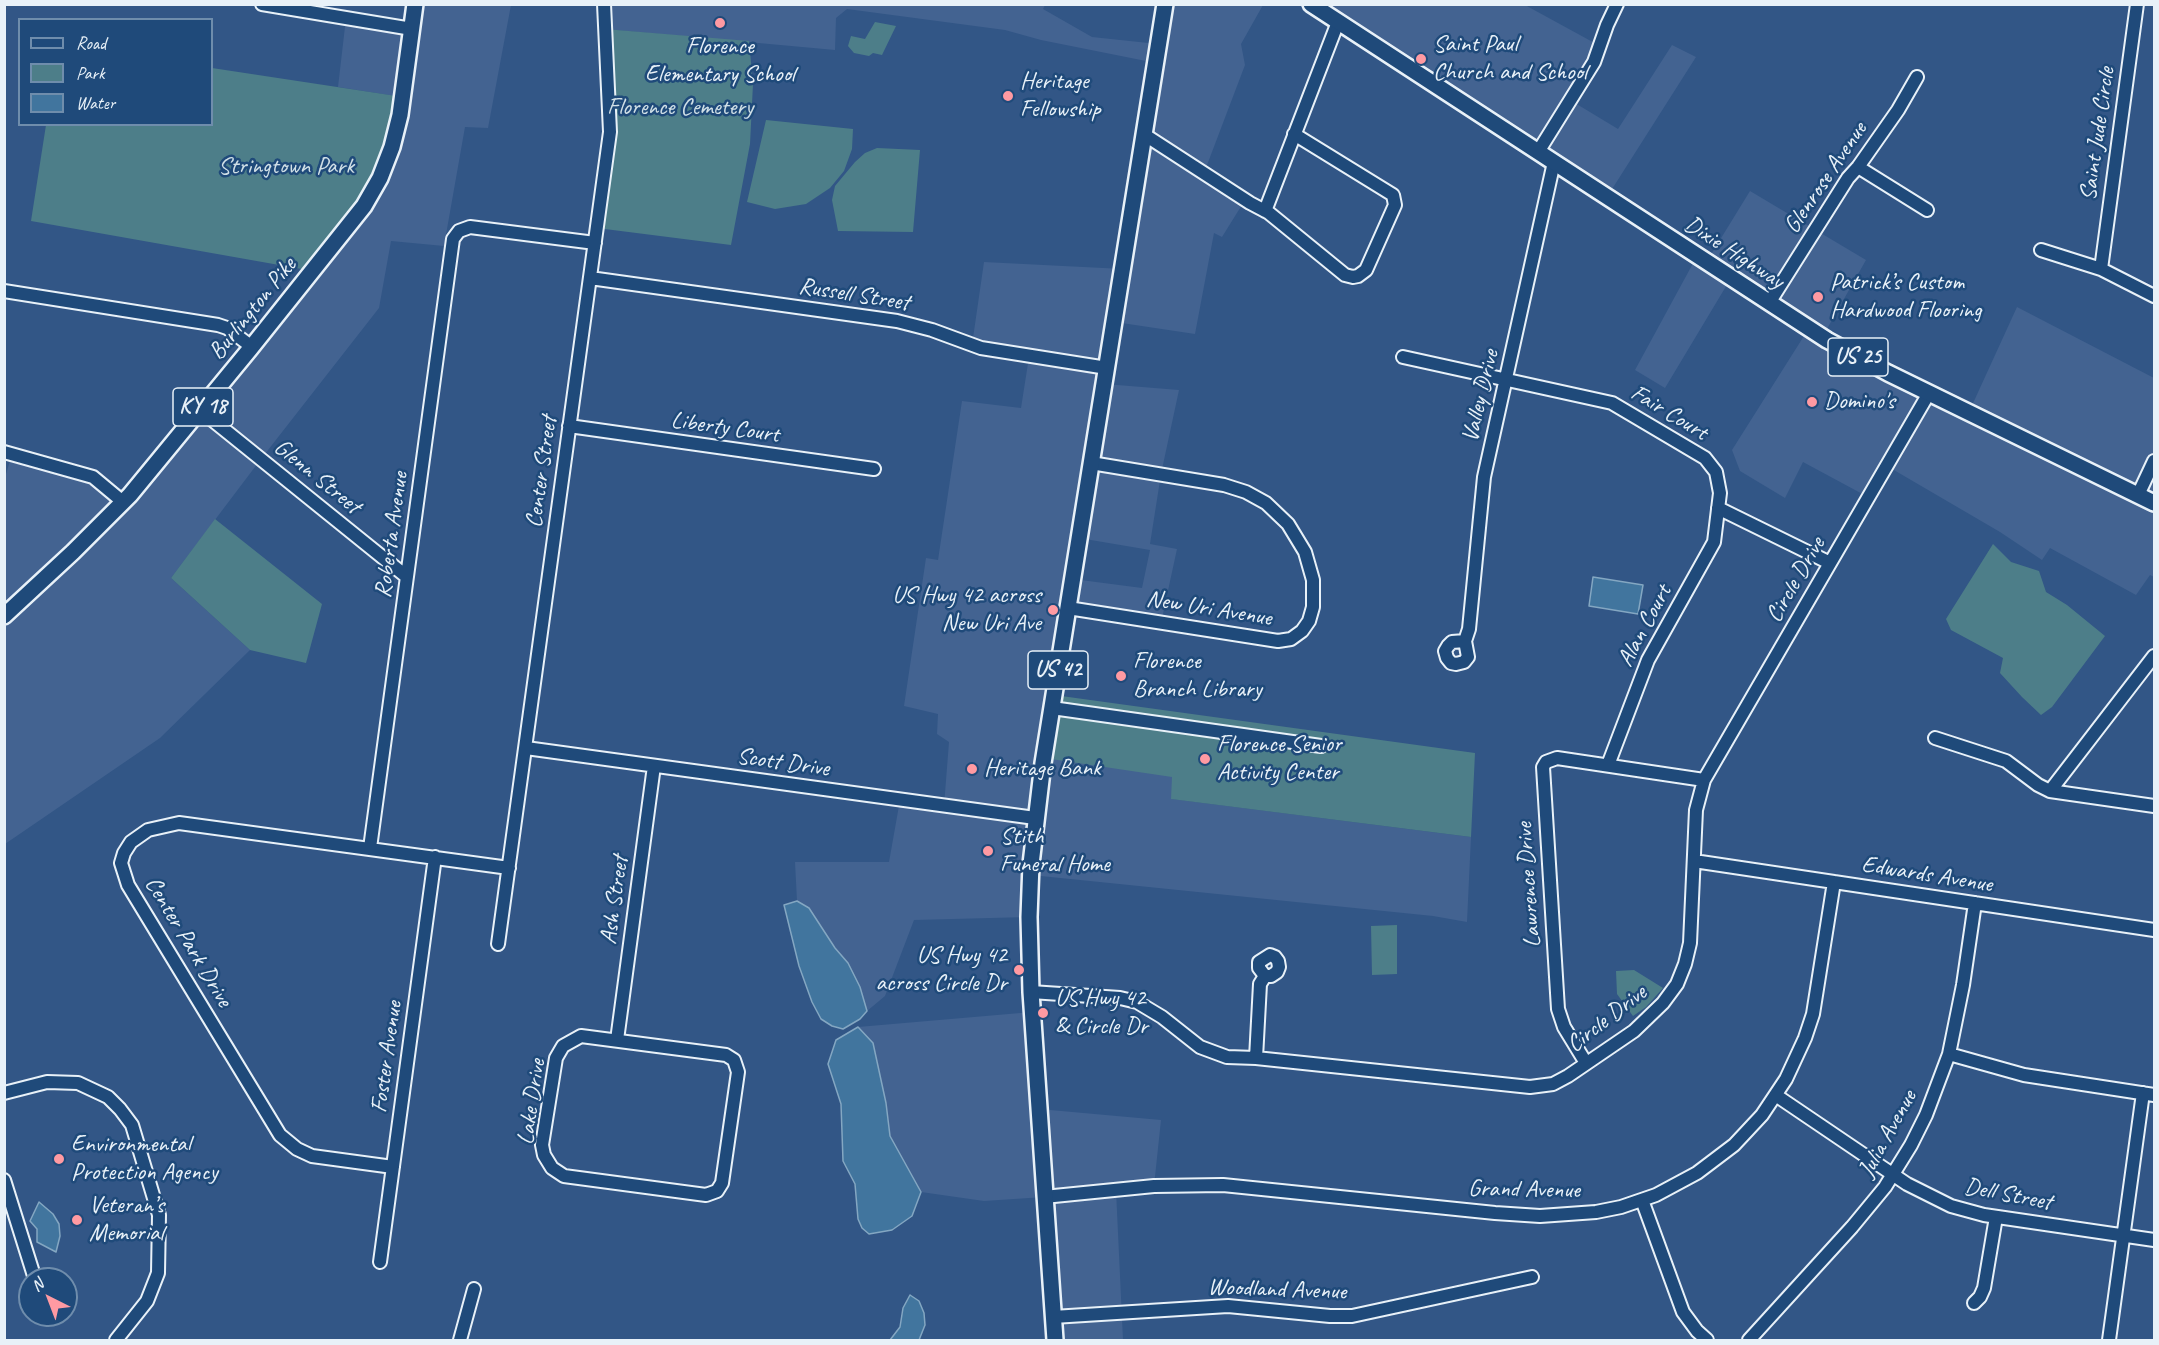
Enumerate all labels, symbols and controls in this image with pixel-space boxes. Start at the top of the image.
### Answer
marker: Florence Elementary School [713,16,727,30]
legend [18,18,213,126]
place label: Saint Paul Church and School [1433,31,1587,87]
text: Road [76,32,106,54]
place label: Florence Elementary School [645,33,795,89]
marker: Saint Paul Church and School [1414,52,1428,66]
text: Park [76,62,105,84]
street label: Saint Jude Circle [2074,65,2122,203]
place label: Heritage Fellowship [1020,68,1100,124]
marker: Heritage Fellowship [1001,89,1015,103]
text: Water [76,92,115,114]
park label: Florence Cemetery [607,94,753,122]
street label: Glenrose Avenue [1778,117,1874,239]
park label: Stringtown Park [218,153,354,181]
street label: Dixie Highway [1679,210,1789,296]
street label: Burlington Pike [203,252,303,366]
place label: Patrick’s Custom Hardwood Flooring [1830,269,1981,325]
street label: Russell Street [797,272,911,318]
marker: Patrick’s Custom Hardwood Flooring [1811,290,1825,304]
road number: US 25 [1828,338,1888,376]
street label: Valley Drive [1456,347,1506,445]
street label: Fair Court [1625,379,1713,447]
road number: KY 18 [173,388,233,426]
place label: Domino's [1824,388,1895,416]
marker: Domino's [1805,395,1819,409]
street label: Liberty Court [669,406,781,450]
street label: Center Street [520,414,564,530]
street label: Glenn Street [268,433,366,521]
street label: Roberta Avenue [369,470,415,600]
street label: Circle Drive [1760,532,1832,628]
street label: Alan Court [1612,580,1678,672]
place label: US Hwy 42 across New Uri Ave [892,582,1041,638]
street label: New Uri Avenue [1144,585,1274,633]
marker: US Hwy 42 across New Uri Ave [1046,603,1060,617]
place label: Florence Branch Library [1133,648,1262,704]
road number: US 42 [1028,651,1088,689]
marker: Florence Branch Library [1114,669,1128,683]
place label: Florence Senior Activity Center [1217,731,1342,787]
street label: Scott Drive [735,742,831,784]
marker: Florence Senior Activity Center [1198,752,1212,766]
place label: Heritage Bank [984,755,1101,783]
marker: Heritage Bank [965,762,979,776]
street label: Lawrence Drive [1510,821,1548,949]
place label: Stith Funeral Home [1000,823,1110,879]
marker: Stith Funeral Home [981,844,995,858]
street label: Edwards Avenue [1859,850,1995,900]
street label: Ash Street [595,854,635,946]
street label: Center Park Drive [138,872,238,1012]
place label: US Hwy 42 across Circle Dr [875,942,1007,998]
marker: US Hwy 42 across Circle Dr [1012,963,1026,977]
street label: Circle Drive [1561,979,1653,1059]
place label: US Hwy 42 & Circle Dr [1055,985,1148,1041]
street label: Foster Avenue [365,999,409,1115]
marker: US Hwy 42 & Circle Dr [1036,1006,1050,1020]
street label: Lake Drive [512,1057,552,1147]
street label: Julia Avenue [1852,1085,1924,1183]
place label: Environmental Protection Agency [71,1131,218,1187]
marker: Environmental Protection Agency [52,1152,66,1166]
street label: Dell Street [1962,1172,2054,1218]
street label: Grand Avenue [1468,1175,1580,1205]
place label: Veteran’s Memorial [89,1192,164,1248]
marker: Veteran’s Memorial [70,1213,84,1227]
north arrow [18,1267,78,1327]
street label: Woodland Avenue [1207,1273,1347,1307]
text: N [27,1274,48,1296]

